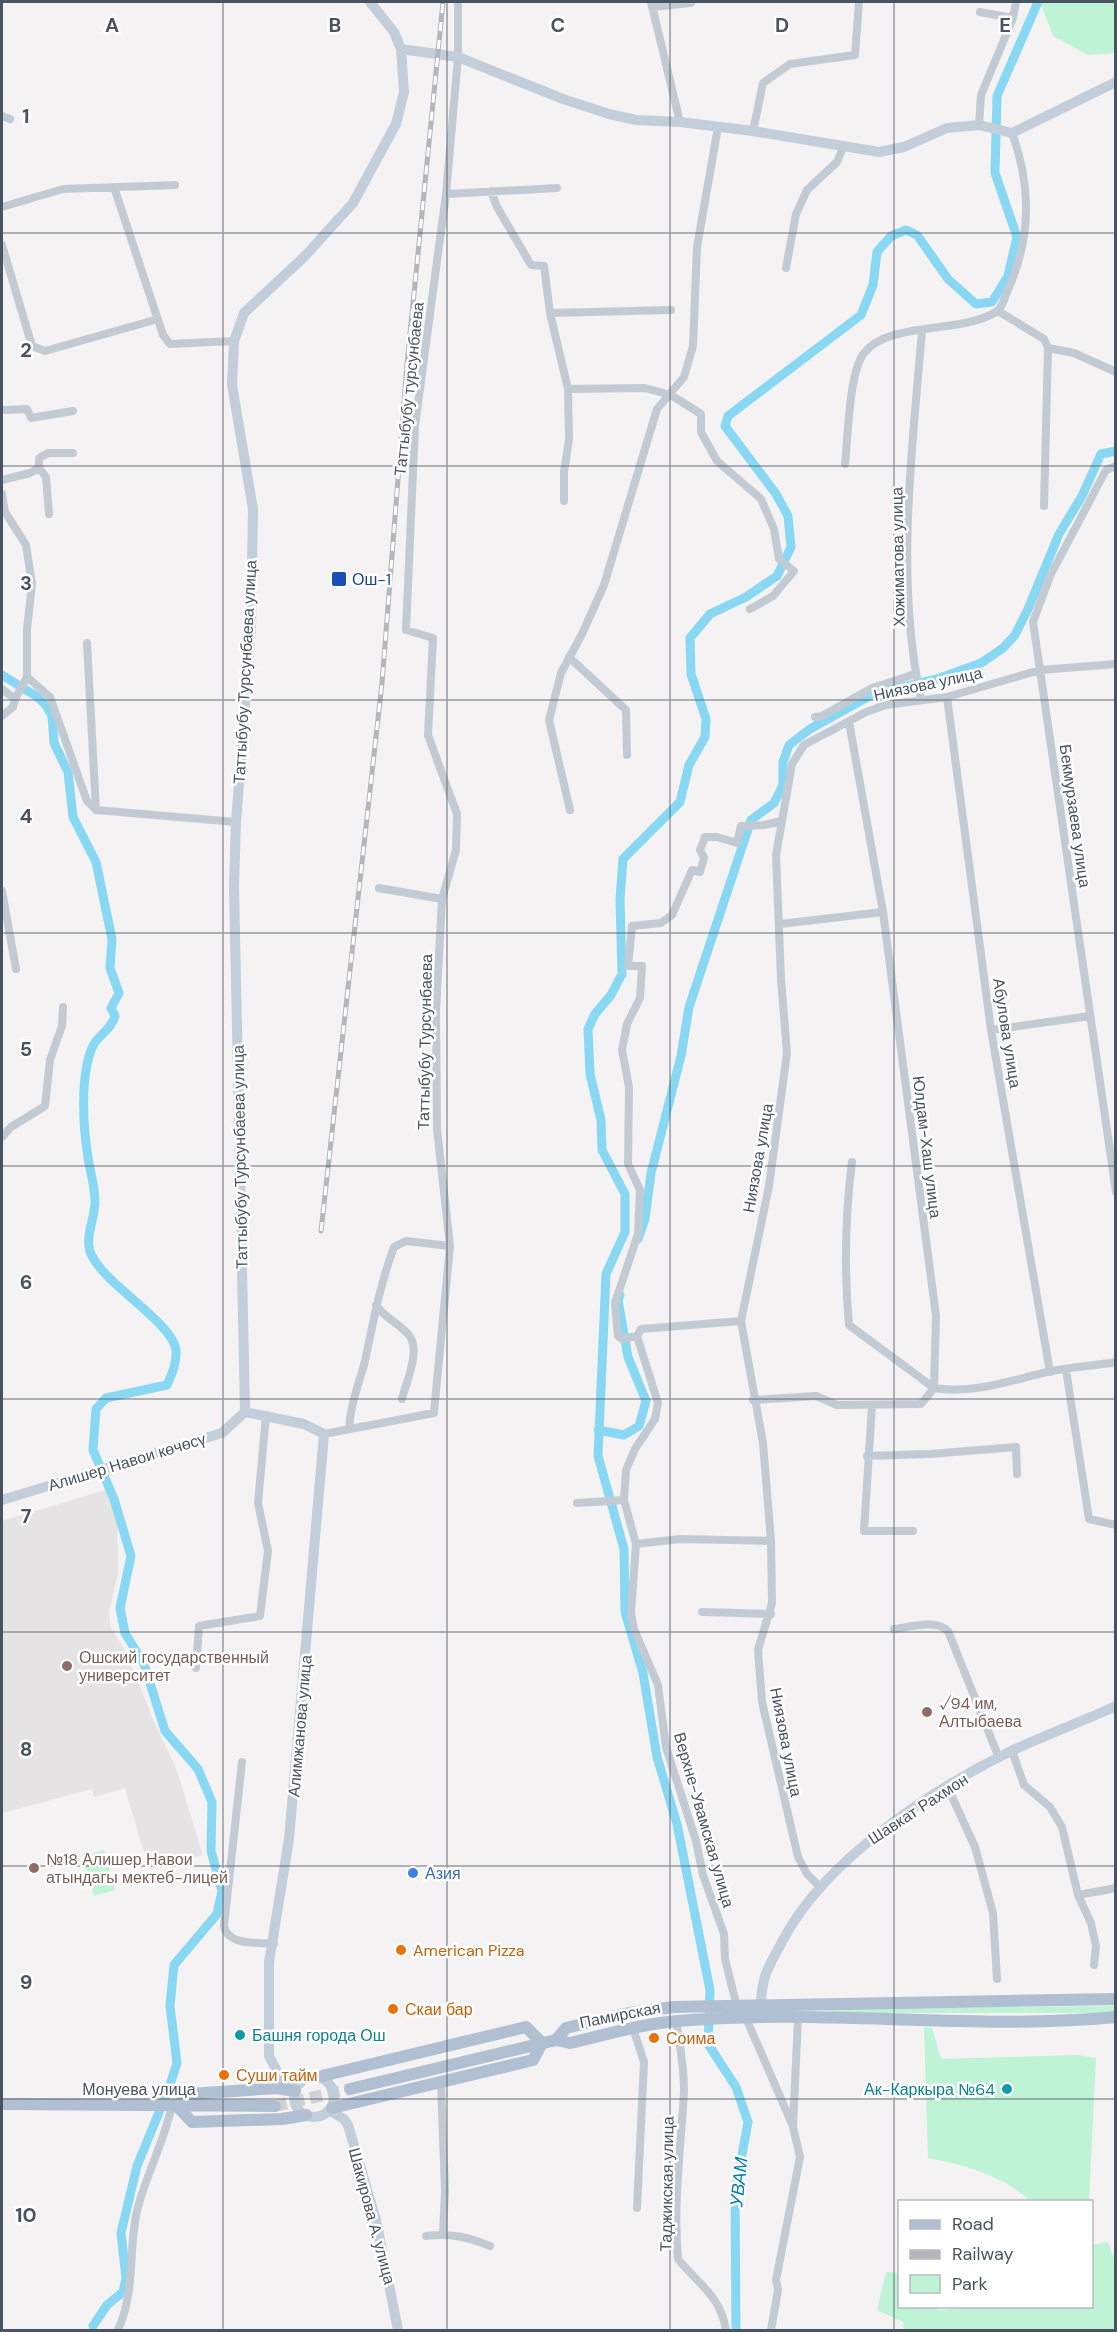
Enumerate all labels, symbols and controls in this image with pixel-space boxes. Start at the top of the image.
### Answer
text: A [105,12,119,38]
text: B [329,12,341,38]
text: C [551,12,565,38]
text: D [775,12,789,38]
text: E [999,12,1011,38]
text: 1 [22,103,30,129]
street label: Таттыбубу турсунбаева [389,301,429,477]
text: 2 [20,337,32,363]
street label: Хожиматова улица [886,487,910,627]
street label: Таттыбубу Турсунбаева улица [229,559,261,785]
place label: Ош-1 [352,569,391,590]
text: 3 [20,570,32,596]
marker: Ош-1 [330,570,348,588]
street label: Ниязова улица [872,662,984,706]
street label: Бекмурзаева улица [1055,743,1095,889]
text: 4 [20,803,33,829]
street label: Таттыбубу Турсунбаева [413,954,437,1130]
street label: Абулова улица [988,977,1026,1090]
text: 5 [20,1036,32,1062]
street label: Таттыбубу Турсунбаева улица [228,1045,252,1269]
street label: Юлдам-Хаш улица [908,1075,946,1220]
street label: Ниязова улица [738,1102,778,1214]
text: 6 [20,1269,32,1295]
street label: Алишер Навои көчөсү [46,1428,208,1496]
text: 7 [21,1503,32,1529]
place label: Ошский государственный университет [79,1647,269,1686]
street label: Алимжанова улица [283,1654,317,1798]
marker: Ошский государственный университет [60,1659,74,1673]
street label: Ниязова улица [765,1686,807,1798]
place label: √94 им, Алтыбаева [939,1693,1022,1732]
marker: √94 им, Алтыбаева [920,1705,934,1719]
street label: Верхне-Увамская улица [669,1730,739,1910]
text: 8 [20,1736,32,1762]
street label: Шавкат Рахмон [864,1769,972,1849]
place label: №18 Алишер Навои атындагы мектеб-лицей [46,1849,228,1888]
marker: №18 Алишер Навои атындагы мектеб-лицей [27,1861,41,1875]
place label: Азия [425,1863,461,1884]
marker: Азия [406,1866,420,1880]
place label: American Pizza [413,1940,525,1961]
marker: American Pizza [394,1943,408,1957]
text: 9 [20,1969,32,1995]
street label: Памирская [578,1997,662,2033]
place label: Скаи бар [405,1999,473,2020]
marker: Скаи бар [386,2002,400,2016]
place label: Башня города Ош [252,2025,386,2046]
marker: Башня города Ош [233,2028,247,2042]
place label: Соима [666,2028,715,2049]
marker: Соима [647,2031,661,2045]
place label: Суши тайм [236,2065,318,2086]
marker: Суши тайм [217,2068,231,2082]
street label: Монуева улица [82,2079,196,2100]
place label: Ак-Каркыра №64 [864,2079,995,2100]
marker: Ак-Каркыра №64 [1000,2082,1014,2096]
street label: Таджикская улица [655,2116,679,2252]
street label: Шакирова А. улица [344,2145,400,2287]
water label: УВАМ [724,2156,754,2209]
legend [898,2200,1093,2308]
text: 10 [15,2202,37,2228]
text: Road [952,2212,994,2236]
text: Railway [952,2242,1014,2266]
text: Park [952,2272,988,2296]

